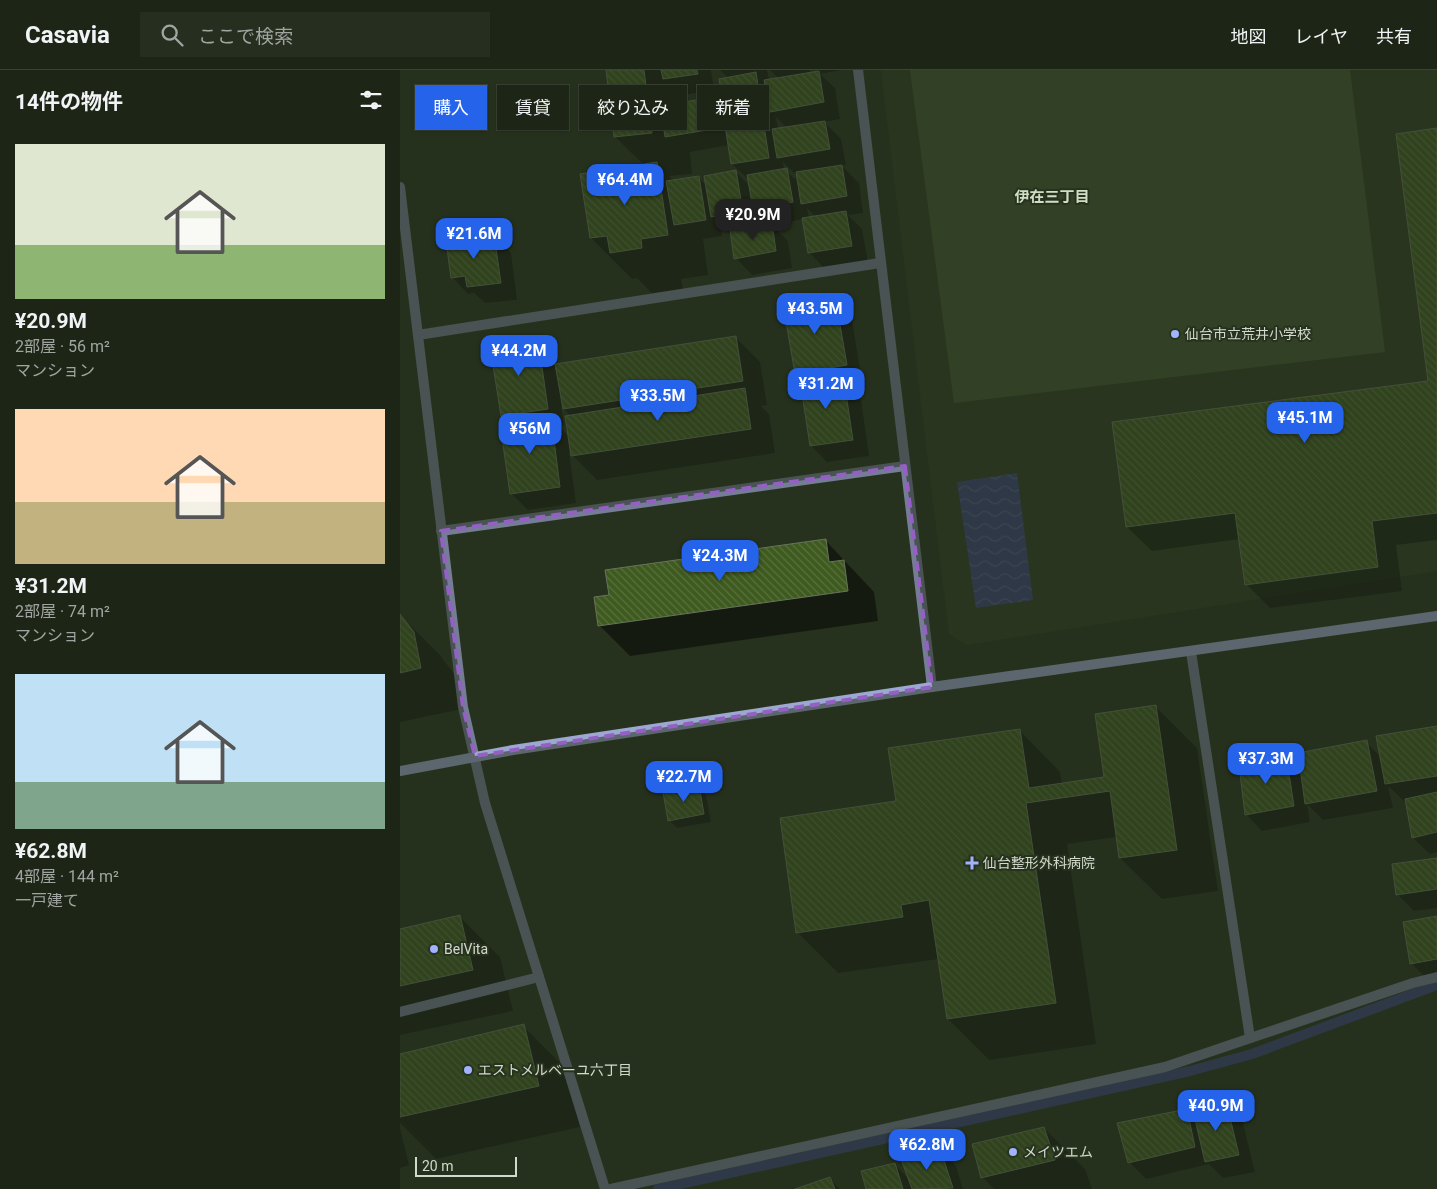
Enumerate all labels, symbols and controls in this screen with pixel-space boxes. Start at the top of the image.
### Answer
search box [140,12,490,57]
text: Casavia [25,21,110,49]
icon: search [158,21,186,49]
text: ここで検索 [198,25,293,48]
text: 地図 [1231,26,1267,47]
text: レイヤ [1295,26,1348,47]
text: 共有 [1376,26,1412,47]
chip: 購入 [415,85,487,130]
chip: 賃貸 [497,85,569,130]
chip: 絞り込み [579,85,687,130]
chip: 新着 [697,85,769,130]
icon: filters [357,86,385,114]
text: 14件の物件 [15,90,123,114]
pin: ¥64.4M [584,164,666,206]
text: ¥64.4M [598,170,652,189]
icon: home [155,177,245,267]
district label: 伊在三丁目 [1014,188,1090,206]
pin: ¥20.9M [712,198,794,241]
text: ¥20.9M [726,205,780,224]
pin: ¥21.6M [433,218,515,260]
text: ¥21.6M [447,224,501,243]
pin: ¥43.5M [774,292,856,335]
text: ¥43.5M [788,299,842,318]
text: ¥20.9M [15,309,87,333]
place label: 仙台市立荒井小学校 [1185,326,1311,342]
marker: 仙台市立荒井小学校 [1169,328,1181,340]
pin: ¥44.2M [478,334,560,377]
text: 2部屋 · 56 m² [15,337,110,356]
text: ¥44.2M [492,341,546,360]
text: マンション [15,361,95,380]
pin: ¥31.2M [785,368,867,410]
text: ¥31.2M [799,374,853,393]
pin: ¥33.5M [617,380,699,422]
text: ¥33.5M [631,386,685,405]
pin: ¥45.1M [1264,402,1346,444]
text: ¥45.1M [1278,408,1332,427]
pin: ¥56M [500,412,560,455]
text: ¥56M [510,419,550,438]
icon: home [155,442,245,532]
pin: ¥24.3M [679,540,761,582]
text: ¥24.3M [693,546,747,565]
text: ¥31.2M [15,574,87,598]
text: 2部屋 · 74 m² [15,602,110,621]
text: マンション [15,626,95,645]
icon: home [155,707,245,797]
pin: ¥37.3M [1225,742,1307,785]
text: ¥37.3M [1239,749,1293,768]
pin: ¥22.7M [643,760,725,803]
text: ¥22.7M [657,767,711,786]
text: ¥62.8M [15,839,87,863]
place label: 仙台整形外科病院 [983,855,1095,871]
marker: 仙台整形外科病院 [965,856,979,870]
text: 4部屋 · 144 m² [15,867,119,886]
text: 一戸建て [15,891,79,910]
place label: BelVita [444,941,488,957]
marker: BelVita [428,943,440,955]
place label: エストメルベーユ六丁目 [478,1062,632,1078]
marker: エストメルベーユ六丁目 [462,1064,474,1076]
pin: ¥40.9M [1175,1090,1257,1132]
text: ¥40.9M [1189,1096,1243,1115]
pin: ¥62.8M [886,1128,968,1171]
text: ¥62.8M [900,1135,954,1154]
place label: メイツエム [1023,1144,1093,1160]
marker: メイツエム [1007,1146,1019,1158]
scale bar [415,1154,518,1177]
text: 20 m [422,1158,454,1174]

